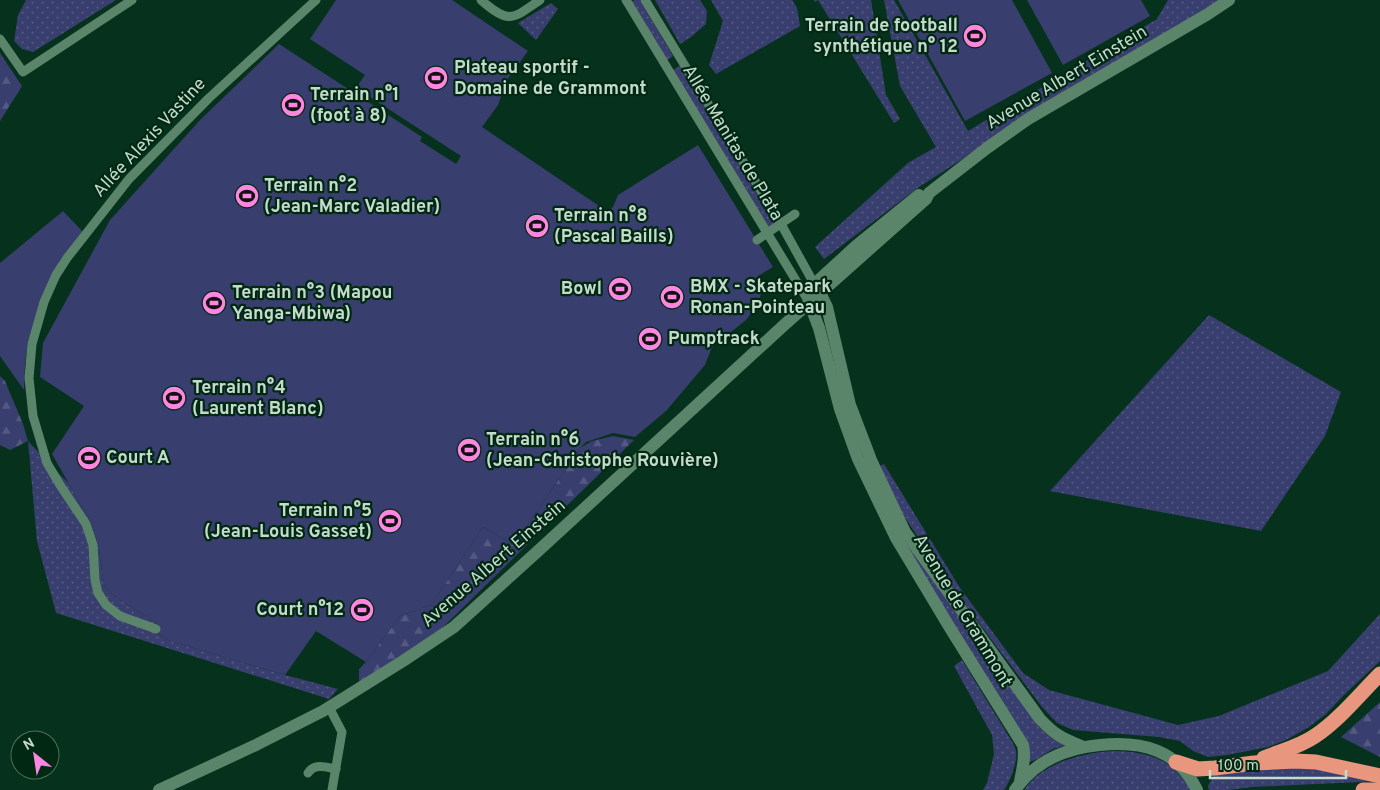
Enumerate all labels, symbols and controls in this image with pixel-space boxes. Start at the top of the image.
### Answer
place label: Terrain de football synthétique n° 12 [805,15,958,59]
street label: Avenue Albert Einstein [982,21,1152,135]
sports icon: Terrain de football synthétique n° 12 [962,23,988,49]
place label: Plateau sportif - Domaine de Grammont [454,57,647,101]
street label: Allée Manitas de Plata [676,61,788,225]
sports icon: Plateau sportif - Domaine de Grammont [423,65,449,91]
street label: Allée Alexis Vastine [88,73,212,203]
place label: Terrain n°1 (foot à 8) [310,84,400,128]
sports icon: Terrain n°1 (foot à 8) [280,92,306,118]
place label: Terrain n°2 (Jean-Marc Valadier) [264,175,440,219]
sports icon: Terrain n°2 (Jean-Marc Valadier) [234,183,260,209]
place label: Terrain n°8 (Pascal Baills) [554,205,674,249]
sports icon: Terrain n°8 (Pascal Baills) [524,213,550,239]
sports icon: Bowl [607,276,633,302]
place label: BMX - Skatepark Ronan-Pointeau [690,276,831,320]
place label: Bowl [561,278,602,301]
place label: Terrain n°3 (Mapou Yanga-Mbiwa) [232,282,392,326]
sports icon: BMX - Skatepark Ronan-Pointeau [659,284,685,310]
sports icon: Terrain n°3 (Mapou Yanga-Mbiwa) [201,290,227,316]
sports icon: Pumptrack [637,326,663,352]
place label: Pumptrack [668,328,760,351]
place label: Terrain n°4 (Laurent Blanc) [192,377,324,421]
sports icon: Terrain n°4 (Laurent Blanc) [161,385,187,411]
place label: Terrain n°6 (Jean-Christophe Rouvière) [486,429,719,473]
sports icon: Terrain n°6 (Jean-Christophe Rouvière) [456,437,482,463]
sports icon: Court A [76,445,102,471]
place label: Court A [106,447,170,470]
street label: Avenue Albert Einstein [417,495,571,633]
place label: Terrain n°5 (Jean-Louis Gasset) [204,500,372,544]
sports icon: Terrain n°5 (Jean-Louis Gasset) [377,508,403,534]
street label: Avenue de Grammont [907,530,1017,692]
sports icon: Court n°12 [349,597,375,623]
place label: Court n°12 [256,599,344,622]
north arrow [10,730,60,780]
text: N [21,735,38,755]
scale bar [1210,748,1346,780]
text: 100 m [1218,757,1259,776]

